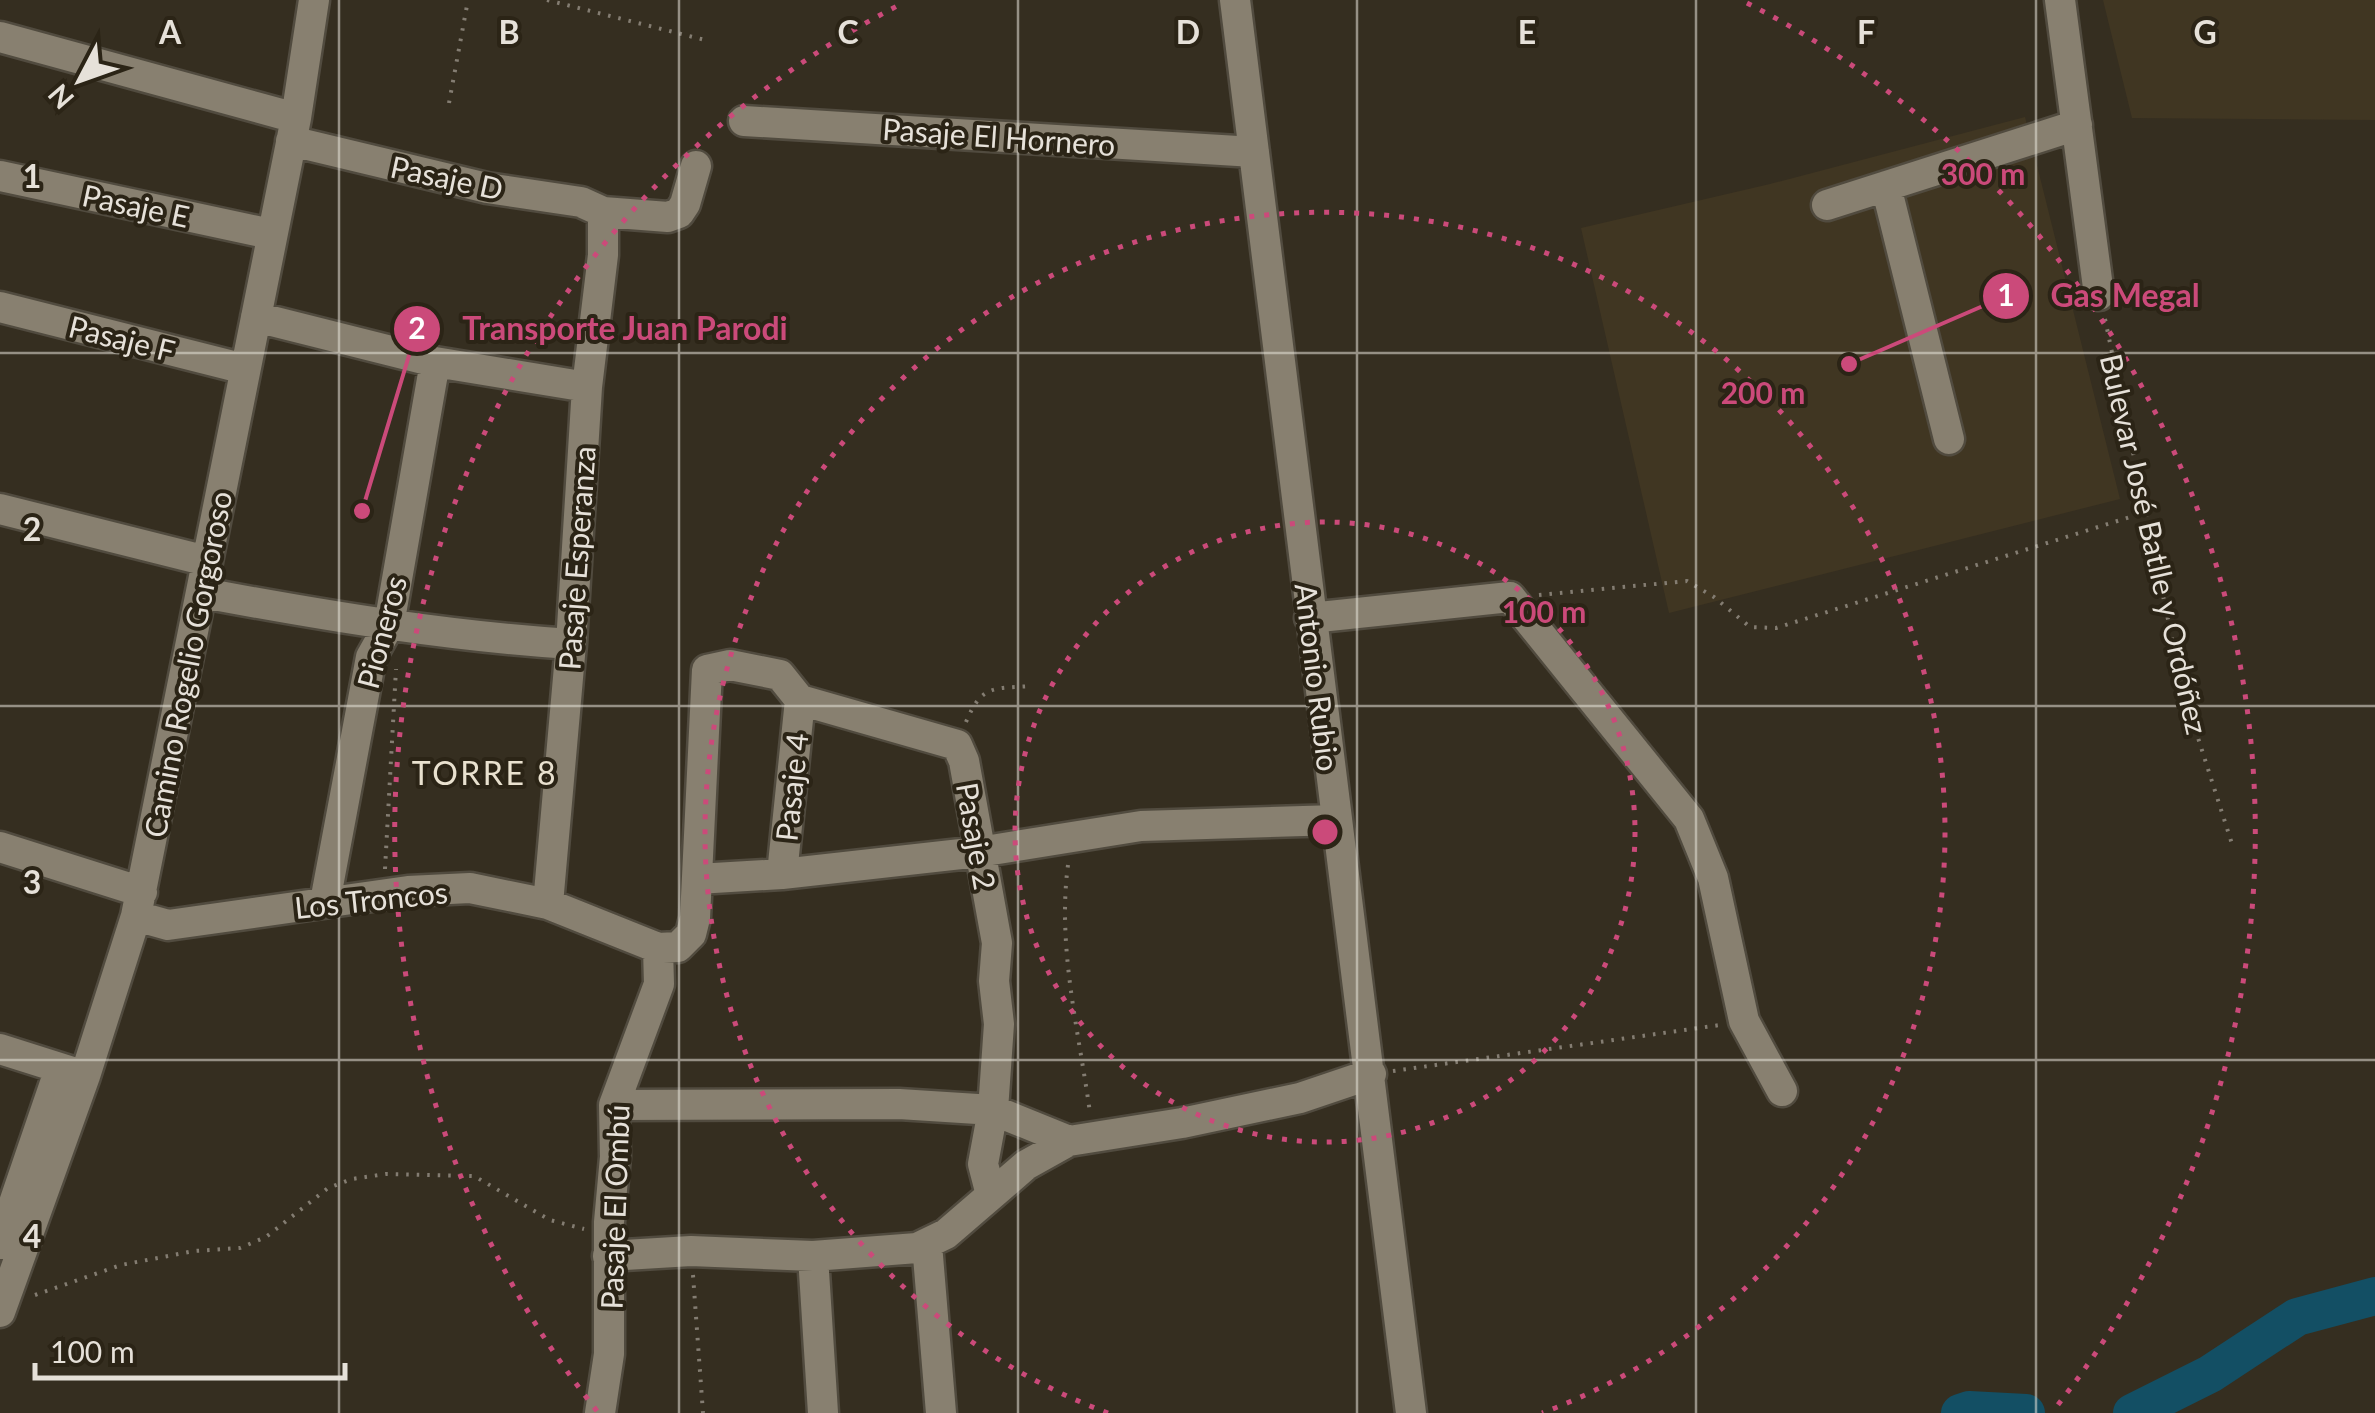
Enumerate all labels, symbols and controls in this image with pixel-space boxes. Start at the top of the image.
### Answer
text: A [158,12,182,51]
text: B [498,12,520,51]
text: C [837,12,859,51]
text: D [1176,12,1200,51]
text: E [1518,12,1536,51]
text: F [1857,12,1875,51]
text: G [2193,12,2217,51]
north arrow [30,30,130,130]
text: N [40,78,80,116]
street label: Pasaje El Hornero [881,110,1117,162]
street label: Pasaje D [388,148,506,206]
text: 300 m [1941,155,2025,191]
text: 1 [23,156,41,195]
street label: Pasaje E [79,176,193,234]
callout: Gas Megal [1981,265,2220,327]
text: Gas Megal [2050,275,2200,314]
text: 1 [1997,276,2015,312]
callout: Transporte Juan Parodi [392,298,808,360]
street label: Pasaje F [65,307,179,369]
text: Transporte Juan Parodi [462,308,788,347]
text: 2 [408,309,426,345]
street label: Bulevar José Batlle y Ordóñez [2094,350,2216,738]
text: 200 m [1721,374,1805,410]
street label: Pasaje Esperanza [550,445,602,671]
street label: Camino Rogelio Gorgoroso [136,488,238,840]
text: 2 [23,509,41,548]
street label: Pioneros [349,572,413,692]
street label: Antonio Rubio [1289,581,1347,773]
text: 100 m [1502,593,1586,629]
street label: Pasaje 4 [767,731,815,843]
district label: TORRE 8 [412,753,558,792]
street label: Pasaje 2 [950,779,1004,893]
centre of rings [1307,814,1343,850]
text: 3 [23,862,41,901]
street label: Los Troncos [293,873,449,925]
street label: Pasaje El Ombú [592,1104,636,1310]
text: 4 [23,1216,41,1255]
scale bar [35,1318,345,1380]
text: 100 m [50,1333,135,1369]

